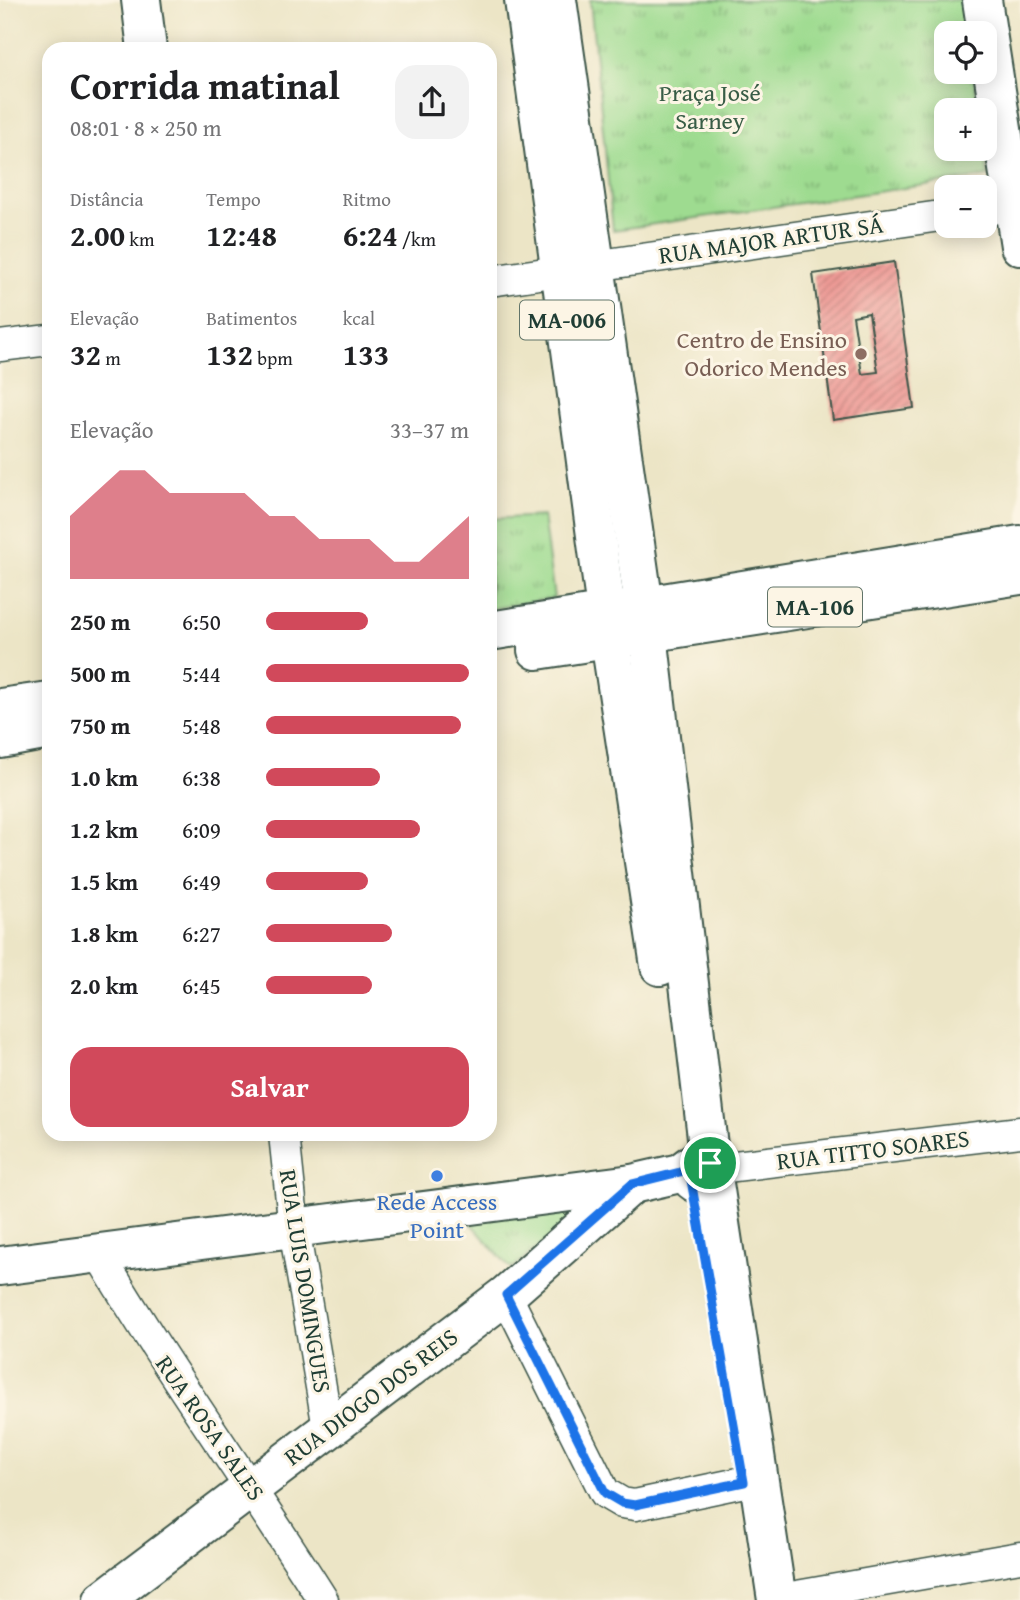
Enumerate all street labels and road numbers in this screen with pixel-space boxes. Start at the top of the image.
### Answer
street label: RUA MAJOR ARTUR SÁ [656,206,886,273]
road number: MA-006 [520,300,614,340]
road number: MA-106 [768,587,862,626]
street label: RUA TITTO SOARES [775,1120,971,1179]
street label: RUA LUIS DOMINGUES [271,1167,340,1395]
street label: RUA DIOGO DOS REIS [276,1319,465,1474]
street label: RUA ROSA SALES [147,1348,274,1507]

